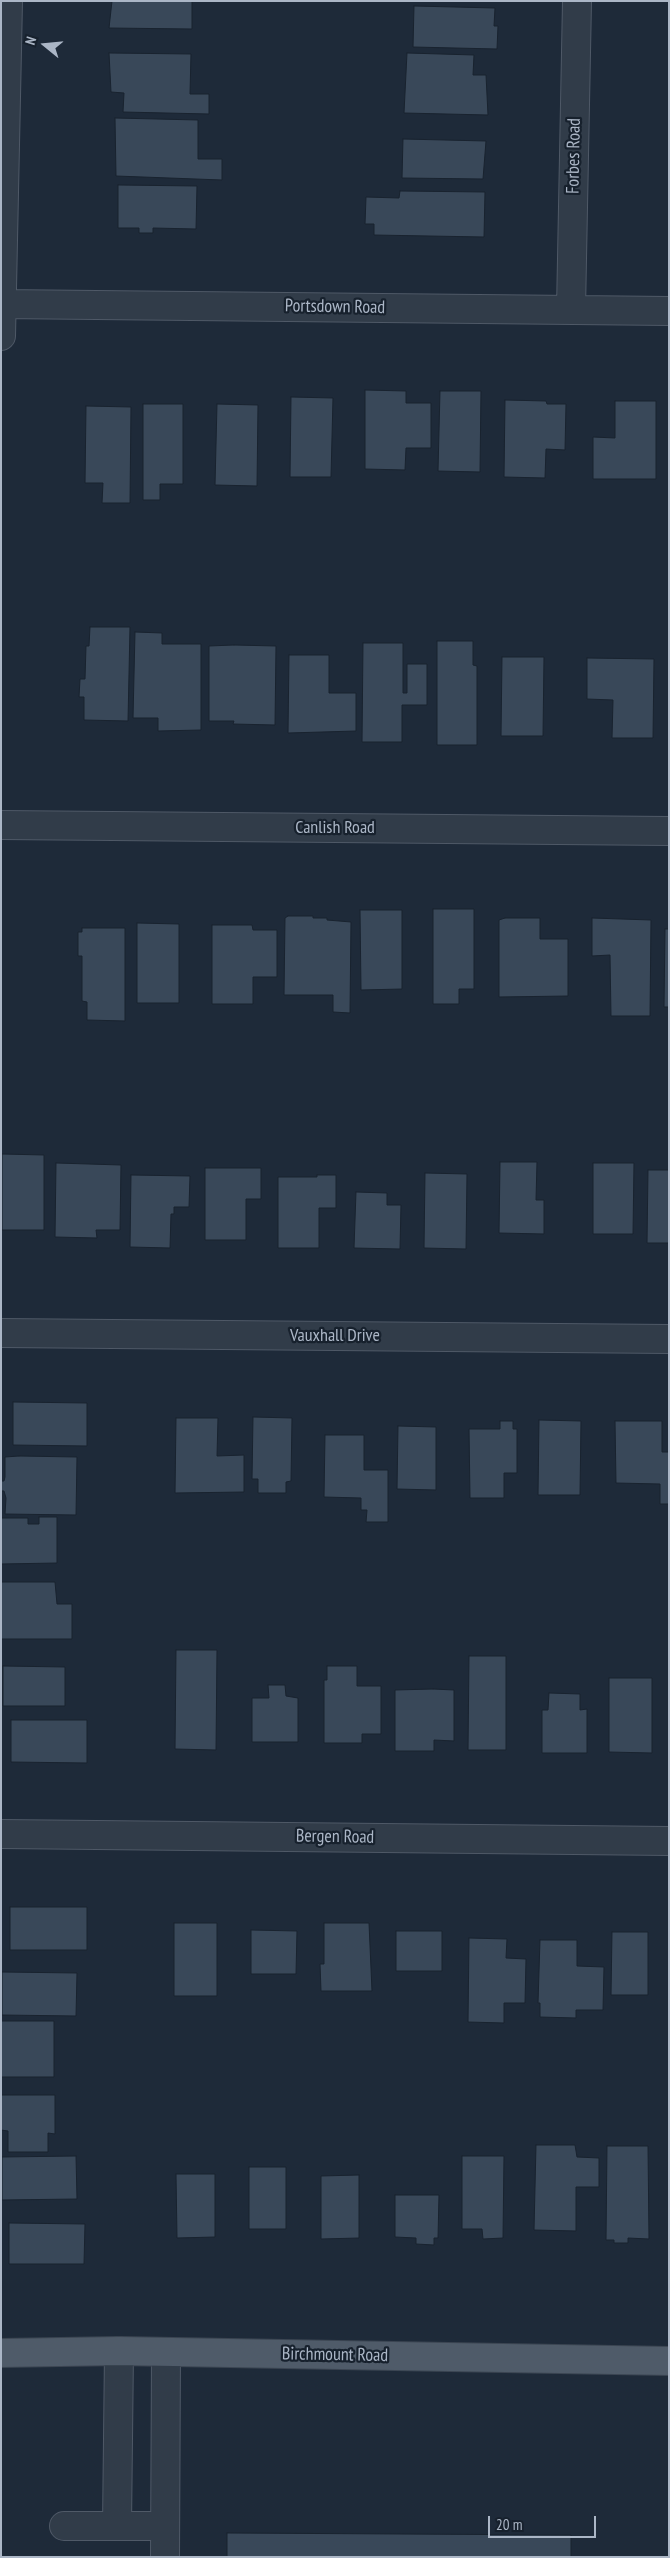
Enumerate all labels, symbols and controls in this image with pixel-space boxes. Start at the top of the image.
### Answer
north arrow [20,20,70,70]
text: N [21,34,40,47]
street label: Forbes Road [563,118,585,194]
street label: Portsdown Road [285,295,385,319]
street label: Canlish Road [295,817,375,839]
street label: Vauxhall Drive [290,1325,380,1347]
street label: Bergen Road [296,1826,374,1848]
street label: Birchmount Road [282,2343,388,2367]
scale bar [490,2506,598,2538]
text: 20 m [496,2515,522,2534]

